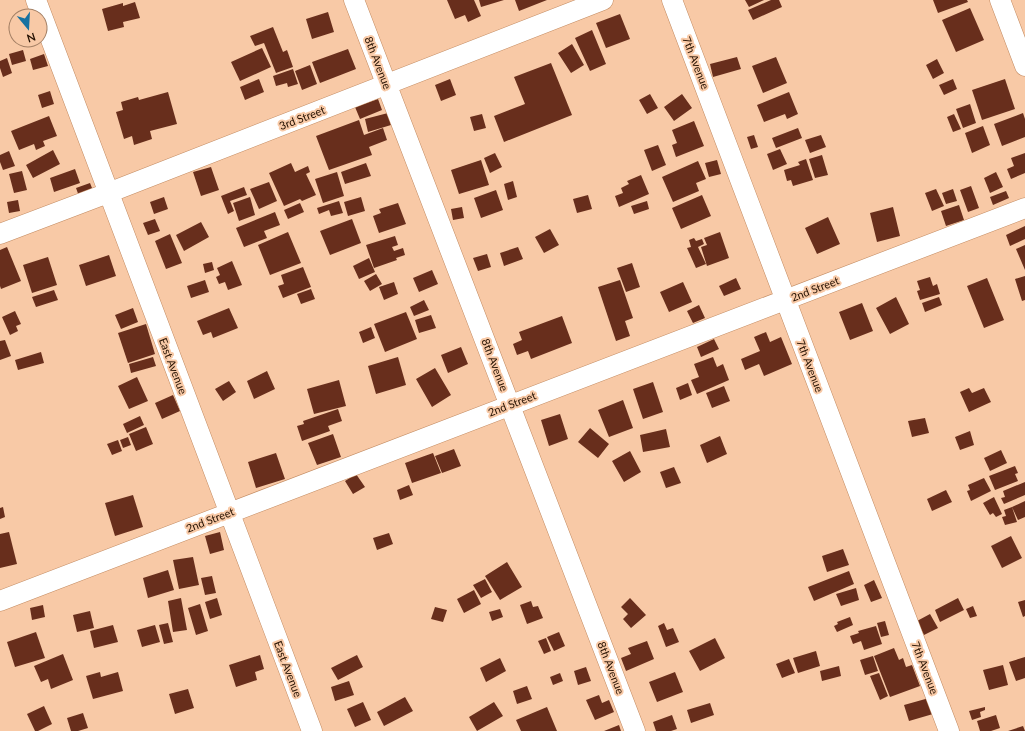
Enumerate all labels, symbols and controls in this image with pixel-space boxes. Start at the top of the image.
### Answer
north arrow [8,8,48,48]
text: N [25,30,37,45]
street label: 8th Avenue [362,35,395,91]
street label: 7th Avenue [680,35,713,91]
street label: 3rd Street [277,103,327,132]
street label: 2nd Street [789,273,841,304]
street label: East Avenue [157,336,190,396]
street label: 8th Avenue [479,337,512,393]
street label: 7th Avenue [794,338,827,394]
street label: 2nd Street [486,388,538,419]
street label: 2nd Street [184,504,236,535]
street label: East Avenue [272,639,305,699]
street label: 8th Avenue [595,640,628,696]
street label: 7th Avenue [909,640,942,696]

